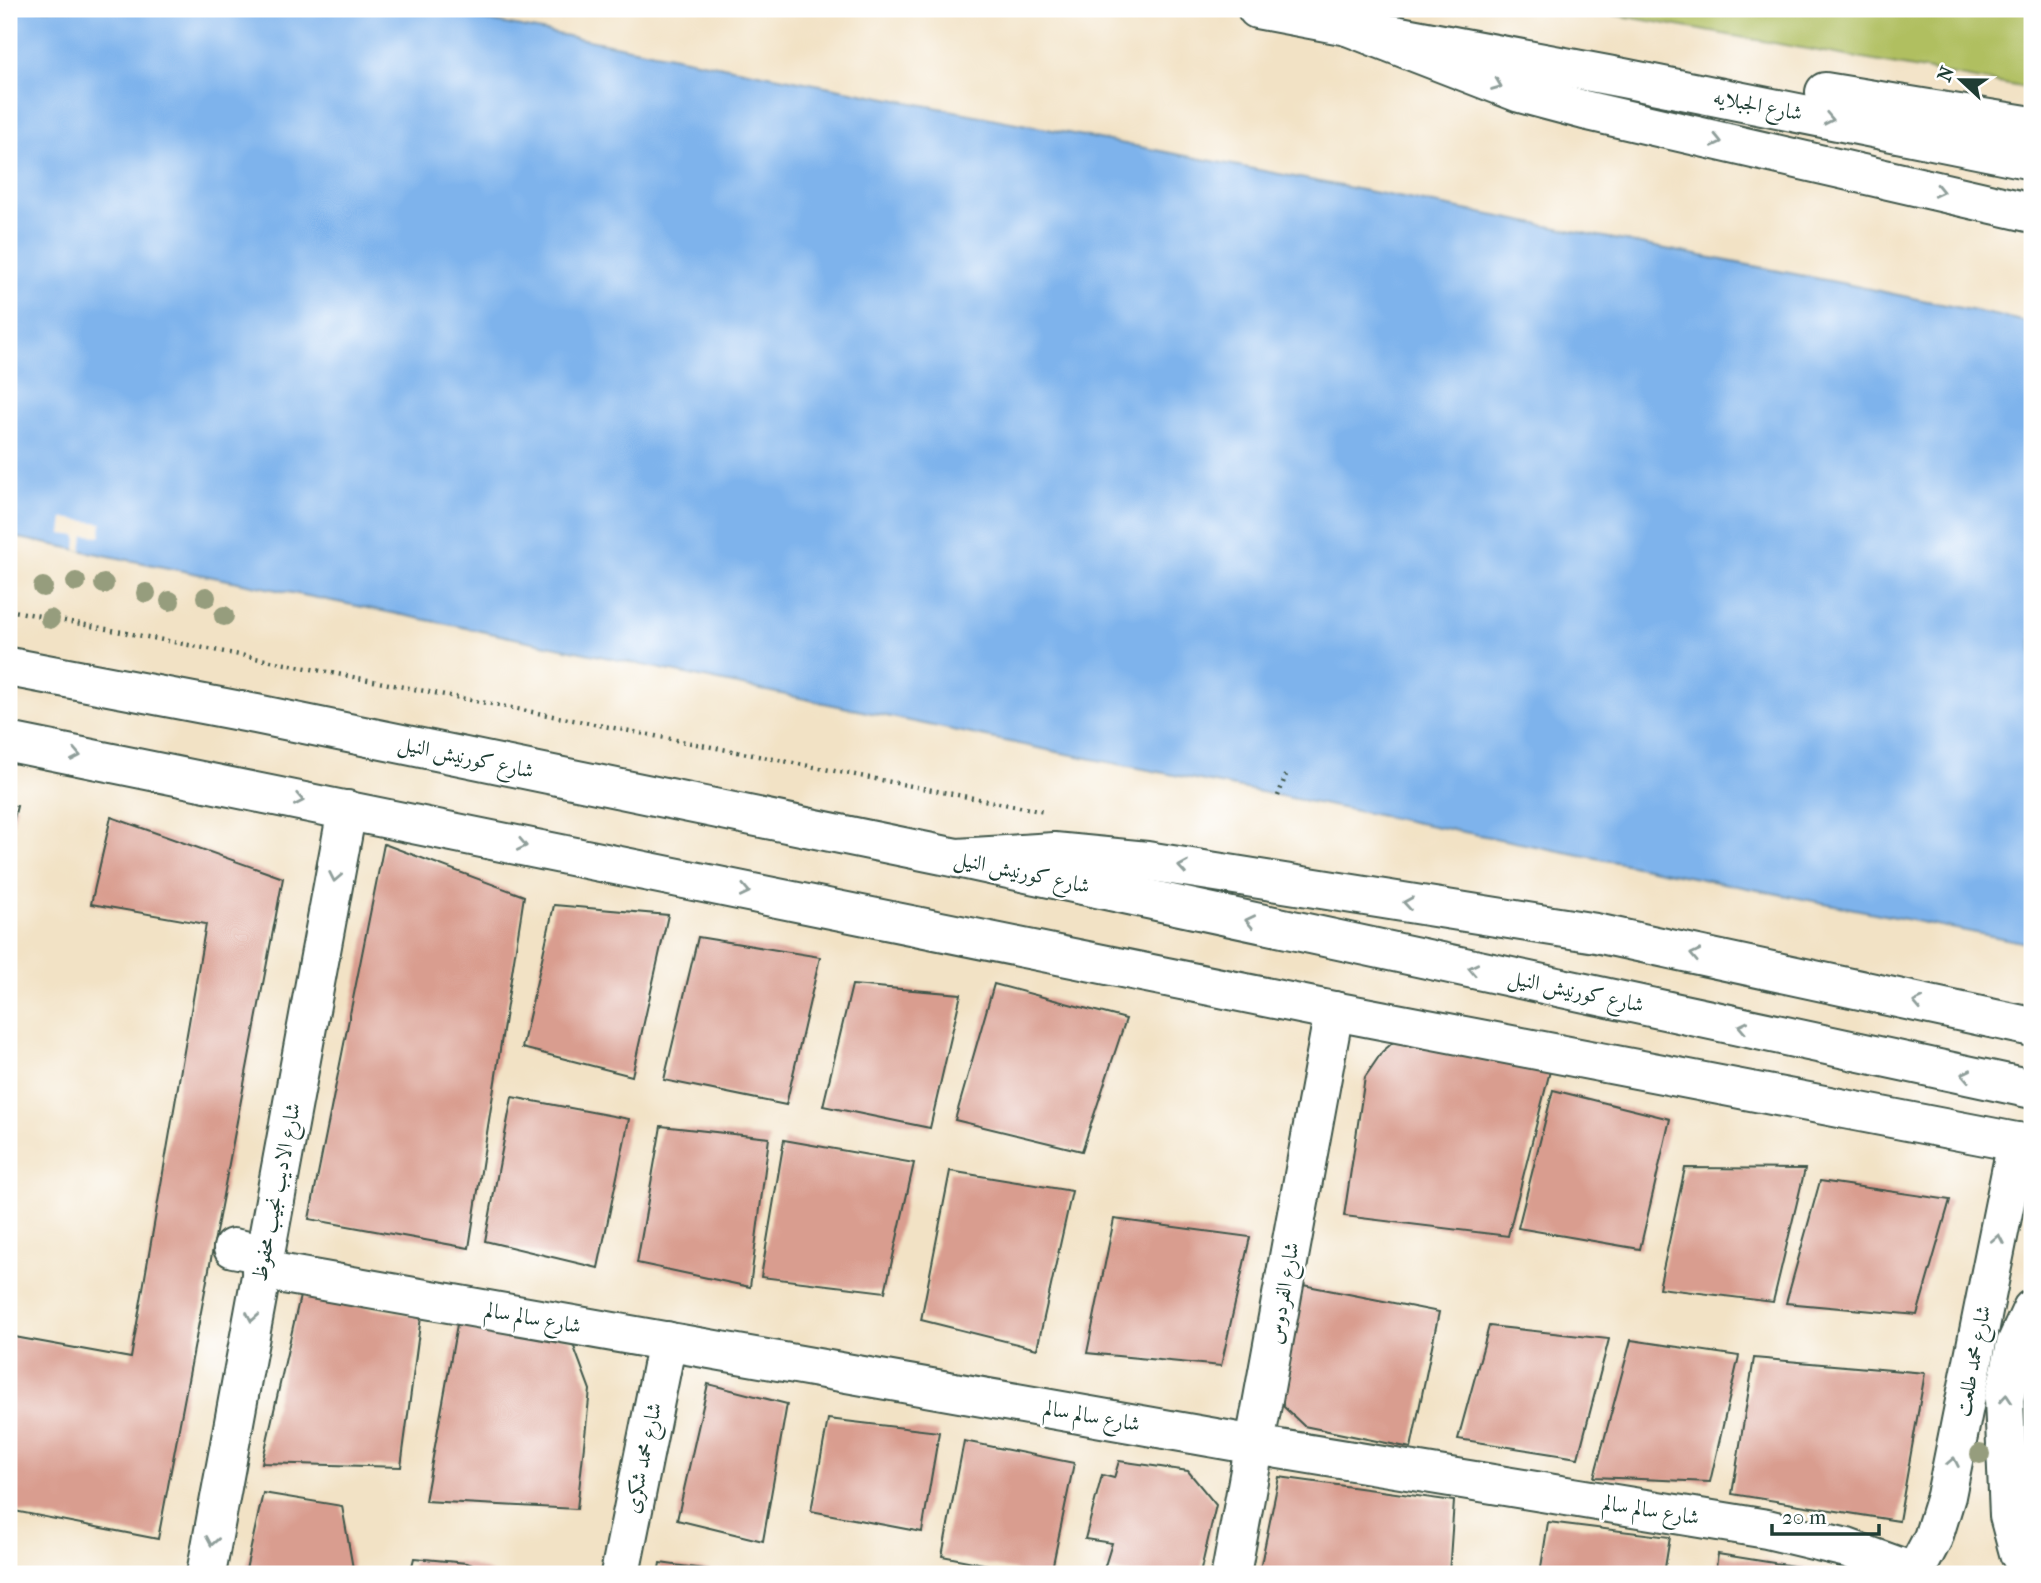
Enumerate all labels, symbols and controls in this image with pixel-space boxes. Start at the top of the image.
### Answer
north arrow [1926,46,1996,116]
text: N [1933,63,1959,85]
one-way arrow [1490,76,1502,90]
street label: شارع الجبلايه [1710,85,1805,131]
one-way arrow [1823,110,1835,125]
one-way arrow [1711,132,1723,147]
one-way arrow [1933,183,1945,198]
street label: شارع كورنيش النيل [395,731,536,789]
one-way arrow [70,747,82,762]
one-way arrow [293,792,305,807]
one-way arrow [516,837,528,852]
street label: شارع كورنيش النيل [951,846,1092,904]
one-way arrow [1178,860,1189,875]
one-way arrow [328,871,343,883]
one-way arrow [739,883,751,898]
one-way arrow [1402,896,1414,911]
one-way arrow [1244,915,1256,929]
one-way arrow [1689,948,1701,963]
one-way arrow [1467,962,1479,977]
street label: شارع كورنيش النيل [1505,965,1646,1023]
one-way arrow [1912,996,1924,1011]
one-way arrow [1737,1021,1749,1035]
one-way arrow [1960,1068,1972,1083]
street label: شارع الاديب نجيب محفوظ [247,1101,311,1285]
one-way arrow [1989,1233,2004,1245]
street label: شارع الفردوس [1262,1240,1310,1347]
street label: شارع سالم سالم [482,1298,583,1344]
street label: شارع محمد طلعت [1950,1303,2001,1420]
one-way arrow [245,1311,260,1323]
one-way arrow [1998,1394,2013,1405]
street label: شارع سالم سالم [1041,1396,1142,1442]
street label: شارع محمد شكرى [620,1400,672,1517]
one-way arrow [1944,1456,1959,1468]
street label: شارع سالم سالم [1600,1491,1701,1535]
scale bar [1772,1492,1878,1536]
text: 20 m [1782,1505,1827,1529]
one-way arrow [205,1535,220,1547]

